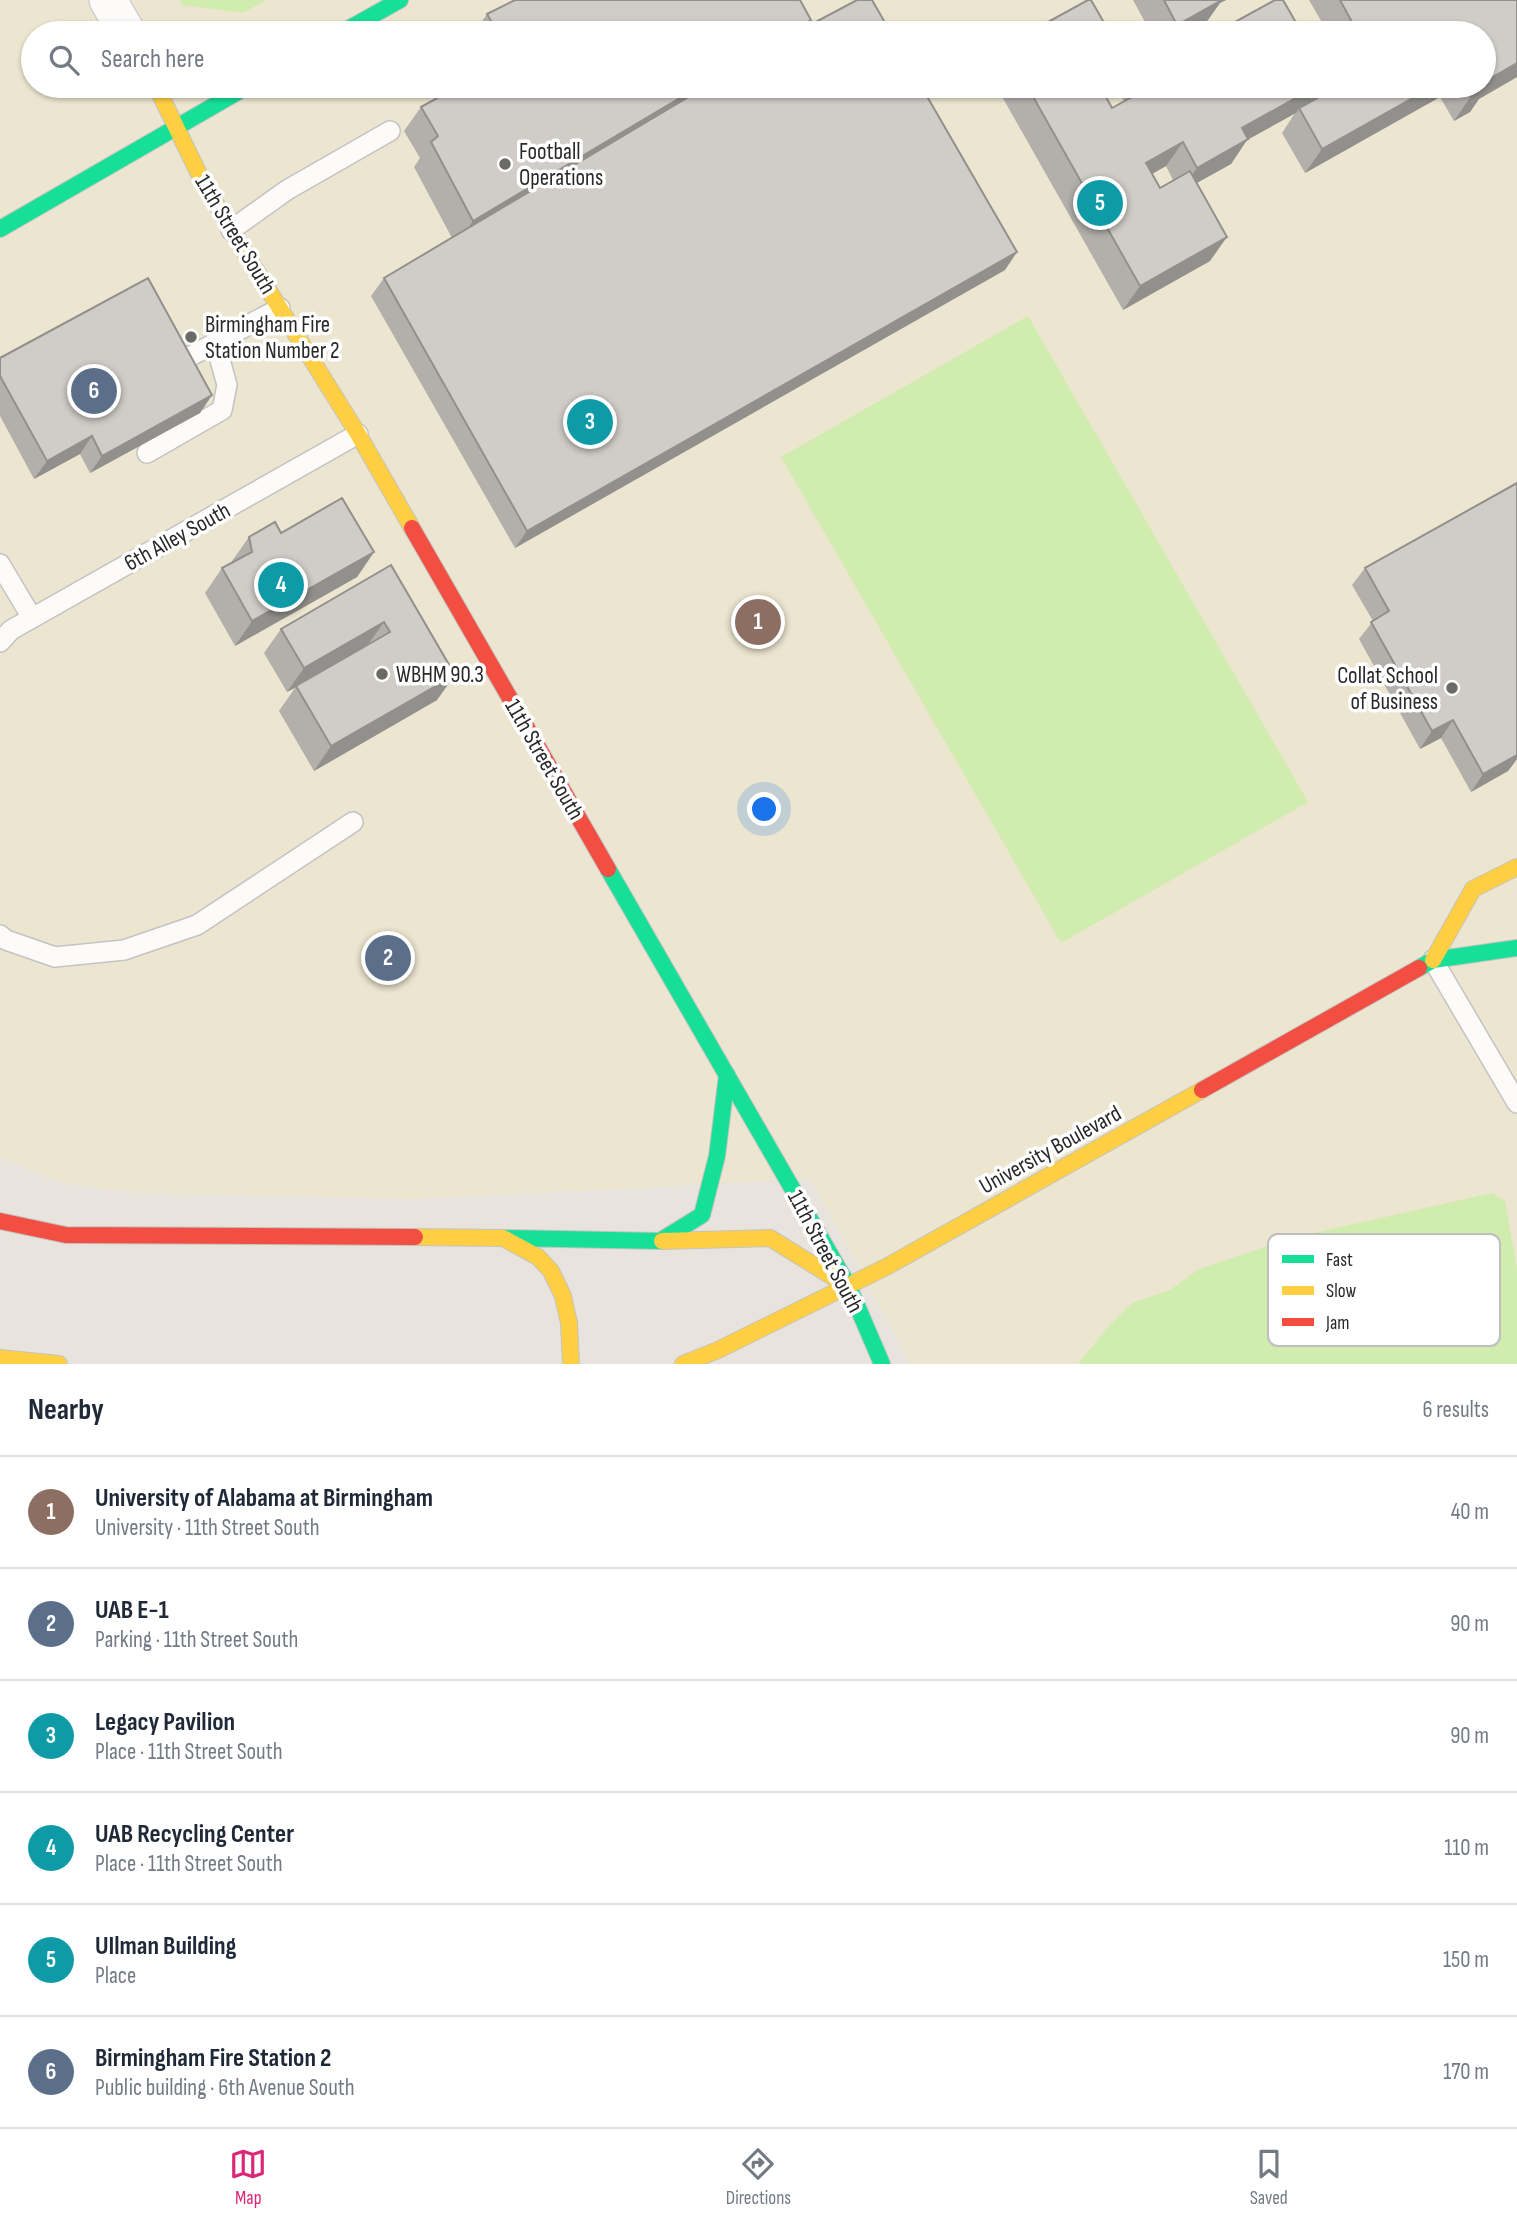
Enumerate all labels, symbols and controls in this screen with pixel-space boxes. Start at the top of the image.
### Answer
search box [21,21,1496,98]
icon: search [45,41,83,79]
text: Search here [101,44,204,75]
place label: Football Operations [519,138,603,192]
marker: Football Operations [497,156,513,172]
street label: 11th Street South [189,170,282,299]
pin: 5 [1077,177,1123,229]
place label: Birmingham Fire Station Number 2 [205,311,340,365]
marker: Birmingham Fire Station Number 2 [183,329,199,345]
pin: 6 [71,365,117,417]
pin: 3 [567,396,613,448]
street label: 6th Alley South [120,496,235,577]
pin: 4 [258,559,304,611]
pin: 1 [735,596,781,648]
place label: WBHM 90.3 [396,661,484,689]
place label: Collat School of Business [1337,662,1438,716]
marker: WBHM 90.3 [374,666,390,682]
marker: Collat School of Business [1444,680,1460,696]
street label: 11th Street South [498,694,590,825]
your location [747,792,781,826]
pin: 2 [365,932,411,984]
street label: University Boulevard [975,1099,1126,1200]
street label: 11th Street South [781,1186,869,1317]
legend [1268,1234,1500,1346]
text: Fast [1326,1249,1353,1272]
text: Slow [1326,1280,1356,1303]
text: Jam [1325,1312,1349,1335]
text: Nearby [28,1392,104,1428]
text: 6 results [1423,1396,1489,1424]
text: University of Alabama at Birmingham [95,1483,433,1514]
text: 1 [46,1498,56,1526]
text: 40 m [1451,1498,1489,1526]
text: University · 11th Street South [95,1514,320,1542]
text: UAB E-1 [95,1595,169,1626]
text: 2 [46,1610,56,1638]
text: 90 m [1450,1610,1489,1638]
text: Parking · 11th Street South [95,1626,298,1654]
text: Legacy Pavilion [95,1707,235,1738]
text: 3 [46,1722,56,1750]
text: 90 m [1450,1722,1489,1750]
text: Place · 11th Street South [95,1738,283,1766]
text: UAB Recycling Center [95,1819,294,1850]
text: 4 [46,1834,56,1862]
text: 110 m [1444,1834,1489,1862]
text: Place · 11th Street South [95,1850,283,1878]
text: UIlman Building [95,1931,237,1962]
text: 5 [46,1946,56,1974]
text: 150 m [1443,1946,1489,1974]
text: Place [95,1962,136,1990]
text: Birmingham Fire Station 2 [95,2043,331,2074]
text: 6 [46,2058,56,2086]
text: 170 m [1443,2058,1489,2086]
text: Public building · 6th Avenue South [95,2074,355,2102]
tab: Map [229,2145,267,2210]
tab: Directions [726,2145,791,2210]
tab: Saved [1250,2145,1288,2210]

